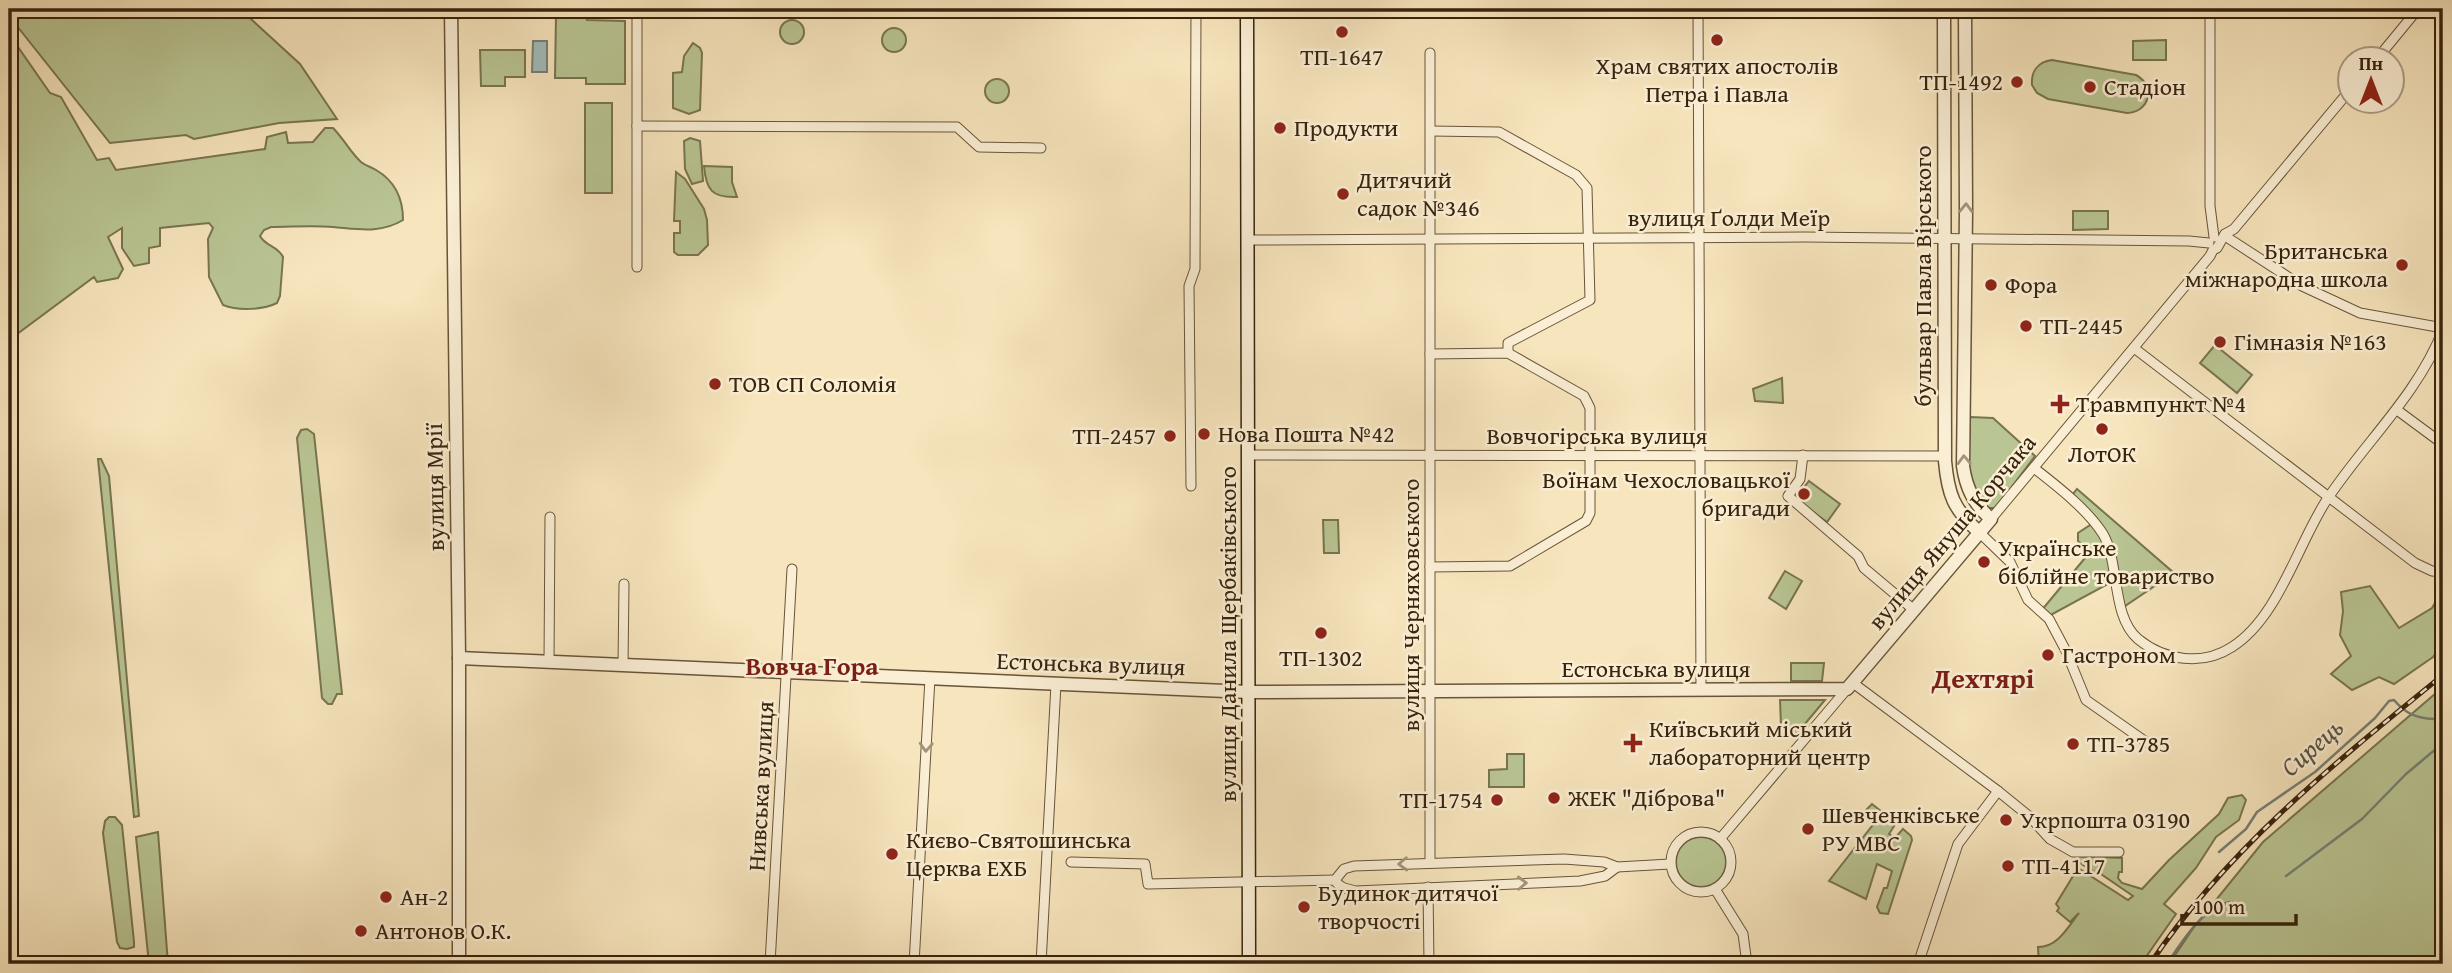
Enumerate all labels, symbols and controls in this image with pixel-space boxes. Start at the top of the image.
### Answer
marker: ТП-1647 [1334,24,1350,40]
marker: Храм святих апостолів Петра і Павла [1709,32,1725,48]
place label: ТП-1647 [1300,39,1384,74]
north arrow [2336,46,2406,116]
place label: Храм святих апостолів Петра і Павла [1596,48,1838,111]
text: Пн [2359,49,2384,77]
place label: ТП-1492 [1920,64,2003,99]
place label: Стадіон [2104,69,2186,104]
marker: ТП-1492 [2009,74,2025,90]
marker: Стадіон [2082,79,2098,95]
place label: Продукти [1294,110,1398,145]
marker: Продукти [1272,120,1288,136]
street label: бульвар Павла Вірського [1905,145,1940,407]
place label: Дитячий садок №346 [1356,162,1480,225]
marker: Дитячий садок №346 [1335,186,1351,202]
street label: вулиця Ґолди Меїр [1628,200,1830,235]
one-way arrow [1958,202,1974,213]
place label: Британська міжнародна школа [2185,233,2389,296]
marker: Британська міжнародна школа [2394,257,2410,273]
place label: Фора [2005,267,2058,302]
marker: Фора [1983,277,1999,293]
place label: ТП-2445 [2040,308,2123,343]
marker: ТП-2445 [2018,318,2034,334]
place label: Гімназія №163 [2234,324,2387,359]
marker: Гімназія №163 [2212,334,2228,350]
place label: ТОВ СП Соломія [729,366,896,401]
marker: ТОВ СП Соломія [707,376,723,392]
place label: Травмпункт №4 [2076,386,2246,421]
marker: Травмпункт №4 [2050,394,2070,414]
place label: Нова Пошта №42 [1218,416,1395,451]
place label: ТП-2457 [1073,418,1156,453]
street label: Вовчогірська вулиця [1487,418,1707,453]
marker: ЛотОК [2094,421,2110,437]
street label: вулиця Мрії [416,422,453,551]
marker: Нова Пошта №42 [1196,426,1212,442]
street label: вулиця Януша Корчака [1859,426,2044,637]
marker: ТП-2457 [1162,428,1178,444]
place label: ЛотОК [2068,436,2136,471]
one-way arrow [1956,454,1971,465]
place label: Воїнам Чехословацької бригади [1542,462,1791,525]
street label: вулиця Данила Щербаківського [1210,466,1245,802]
street label: вулиця Черняховського [1393,479,1428,731]
marker: Воїнам Чехословацької бригади [1796,486,1812,502]
place label: Українське біблійне товариство [1998,530,2214,593]
marker: Українське біблійне товариство [1976,554,1992,570]
marker: ТП-1302 [1313,625,1329,641]
place label: Гастроном [2062,637,2176,672]
place label: ТП-1302 [1279,640,1363,675]
street label: Естонська вулиця [996,643,1186,684]
district label: Вовча Гора [745,646,879,685]
marker: Гастроном [2040,647,2056,663]
street label: Естонська вулиця [1562,651,1751,686]
district label: Дехтярі [1931,657,2035,698]
street label: Нивська вулиця [739,700,782,872]
water label: Сирець [2271,708,2352,785]
place label: Київський міський лабораторний центр [1649,711,1871,774]
place label: ТП-3785 [2087,726,2170,761]
marker: Київський міський лабораторний центр [1623,733,1643,753]
marker: ТП-3785 [2065,736,2081,752]
one-way arrow [919,741,934,752]
place label: ЖЕК "Діброва" [1567,780,1725,815]
place label: ТП-1754 [1400,782,1483,817]
marker: ЖЕК "Діброва" [1546,790,1562,806]
marker: ТП-1754 [1489,792,1505,808]
place label: Шевченківське РУ МВС [1822,797,1980,860]
place label: Укрпошта 03190 [2020,802,2190,837]
marker: Укрпошта 03190 [1998,812,2014,828]
marker: Шевченківське РУ МВС [1800,821,1816,837]
place label: Києво-Святошинська Церква ЕХБ [906,822,1131,885]
marker: Києво-Святошинська Церква ЕХБ [884,846,900,862]
place label: ТП-4117 [2022,848,2105,883]
one-way arrow [1397,856,1408,871]
marker: ТП-4117 [2000,858,2016,874]
place label: Будинок дитячої творчості [1318,875,1499,938]
one-way arrow [1516,876,1527,891]
place label: Ан-2 [400,879,448,914]
scale bar [2182,882,2296,926]
marker: Ан-2 [378,889,394,905]
text: 100 m [2193,891,2245,922]
marker: Будинок дитячої творчості [1296,899,1312,915]
place label: Антонов О.К. [375,913,511,948]
marker: Антонов О.К. [353,923,369,939]

